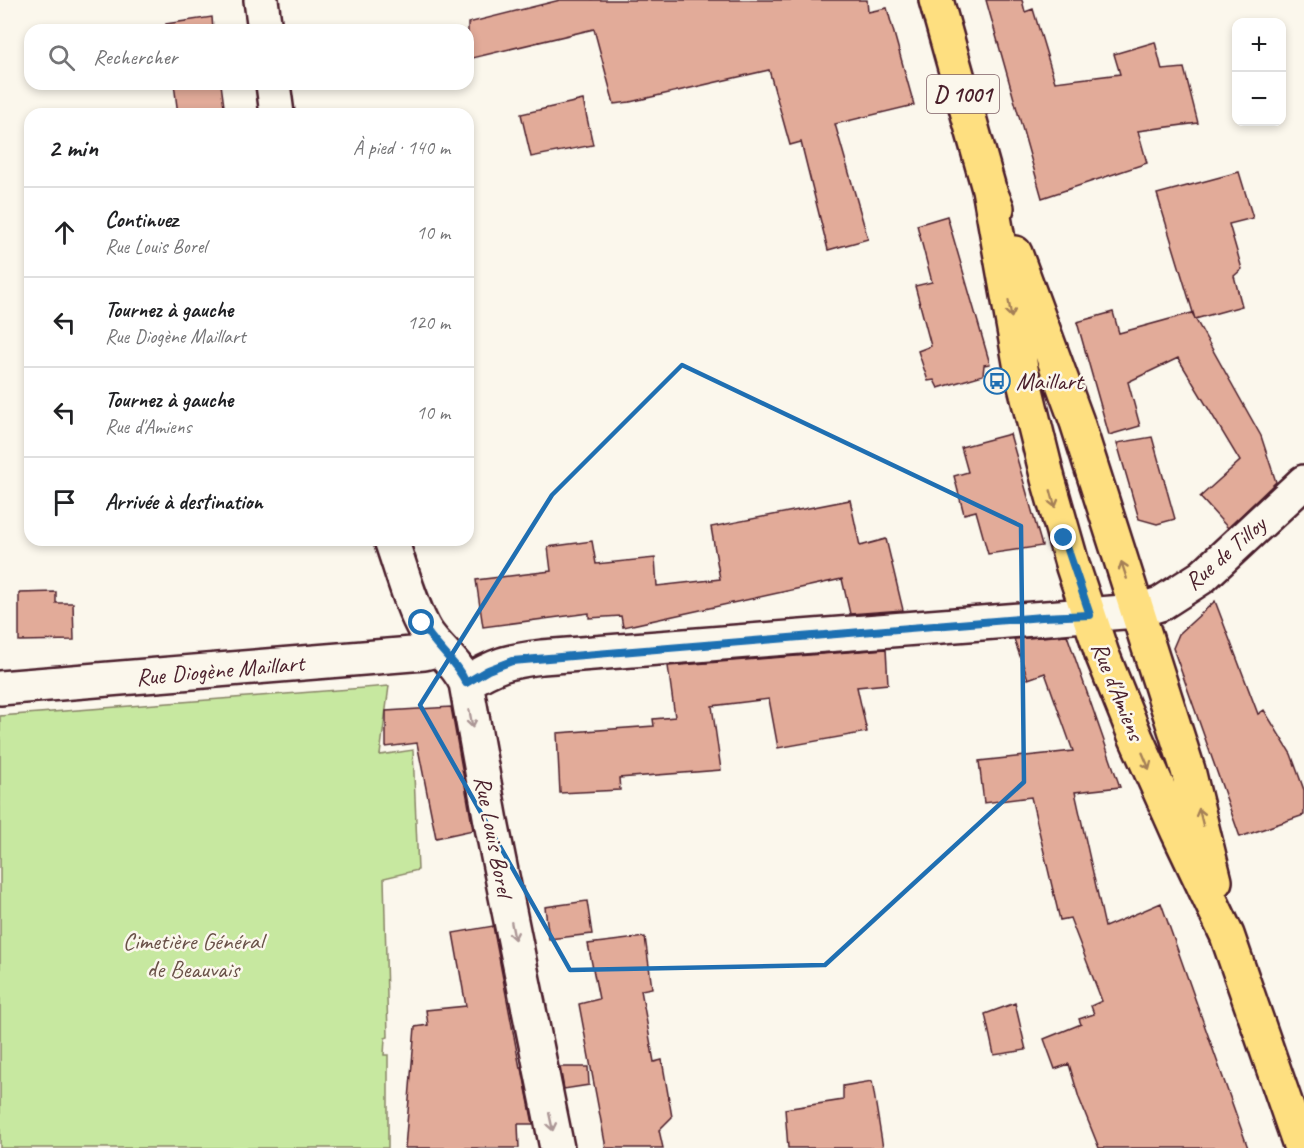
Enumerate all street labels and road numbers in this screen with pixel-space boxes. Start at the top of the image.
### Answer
road number: D 1001 [927,75,999,113]
street label: Rue de Tilloy [1178,508,1273,596]
street label: Rue d'Amiens [1085,637,1152,746]
street label: Rue Diogène Maillart [135,648,307,692]
street label: Rue Louis Borel [468,773,521,903]

